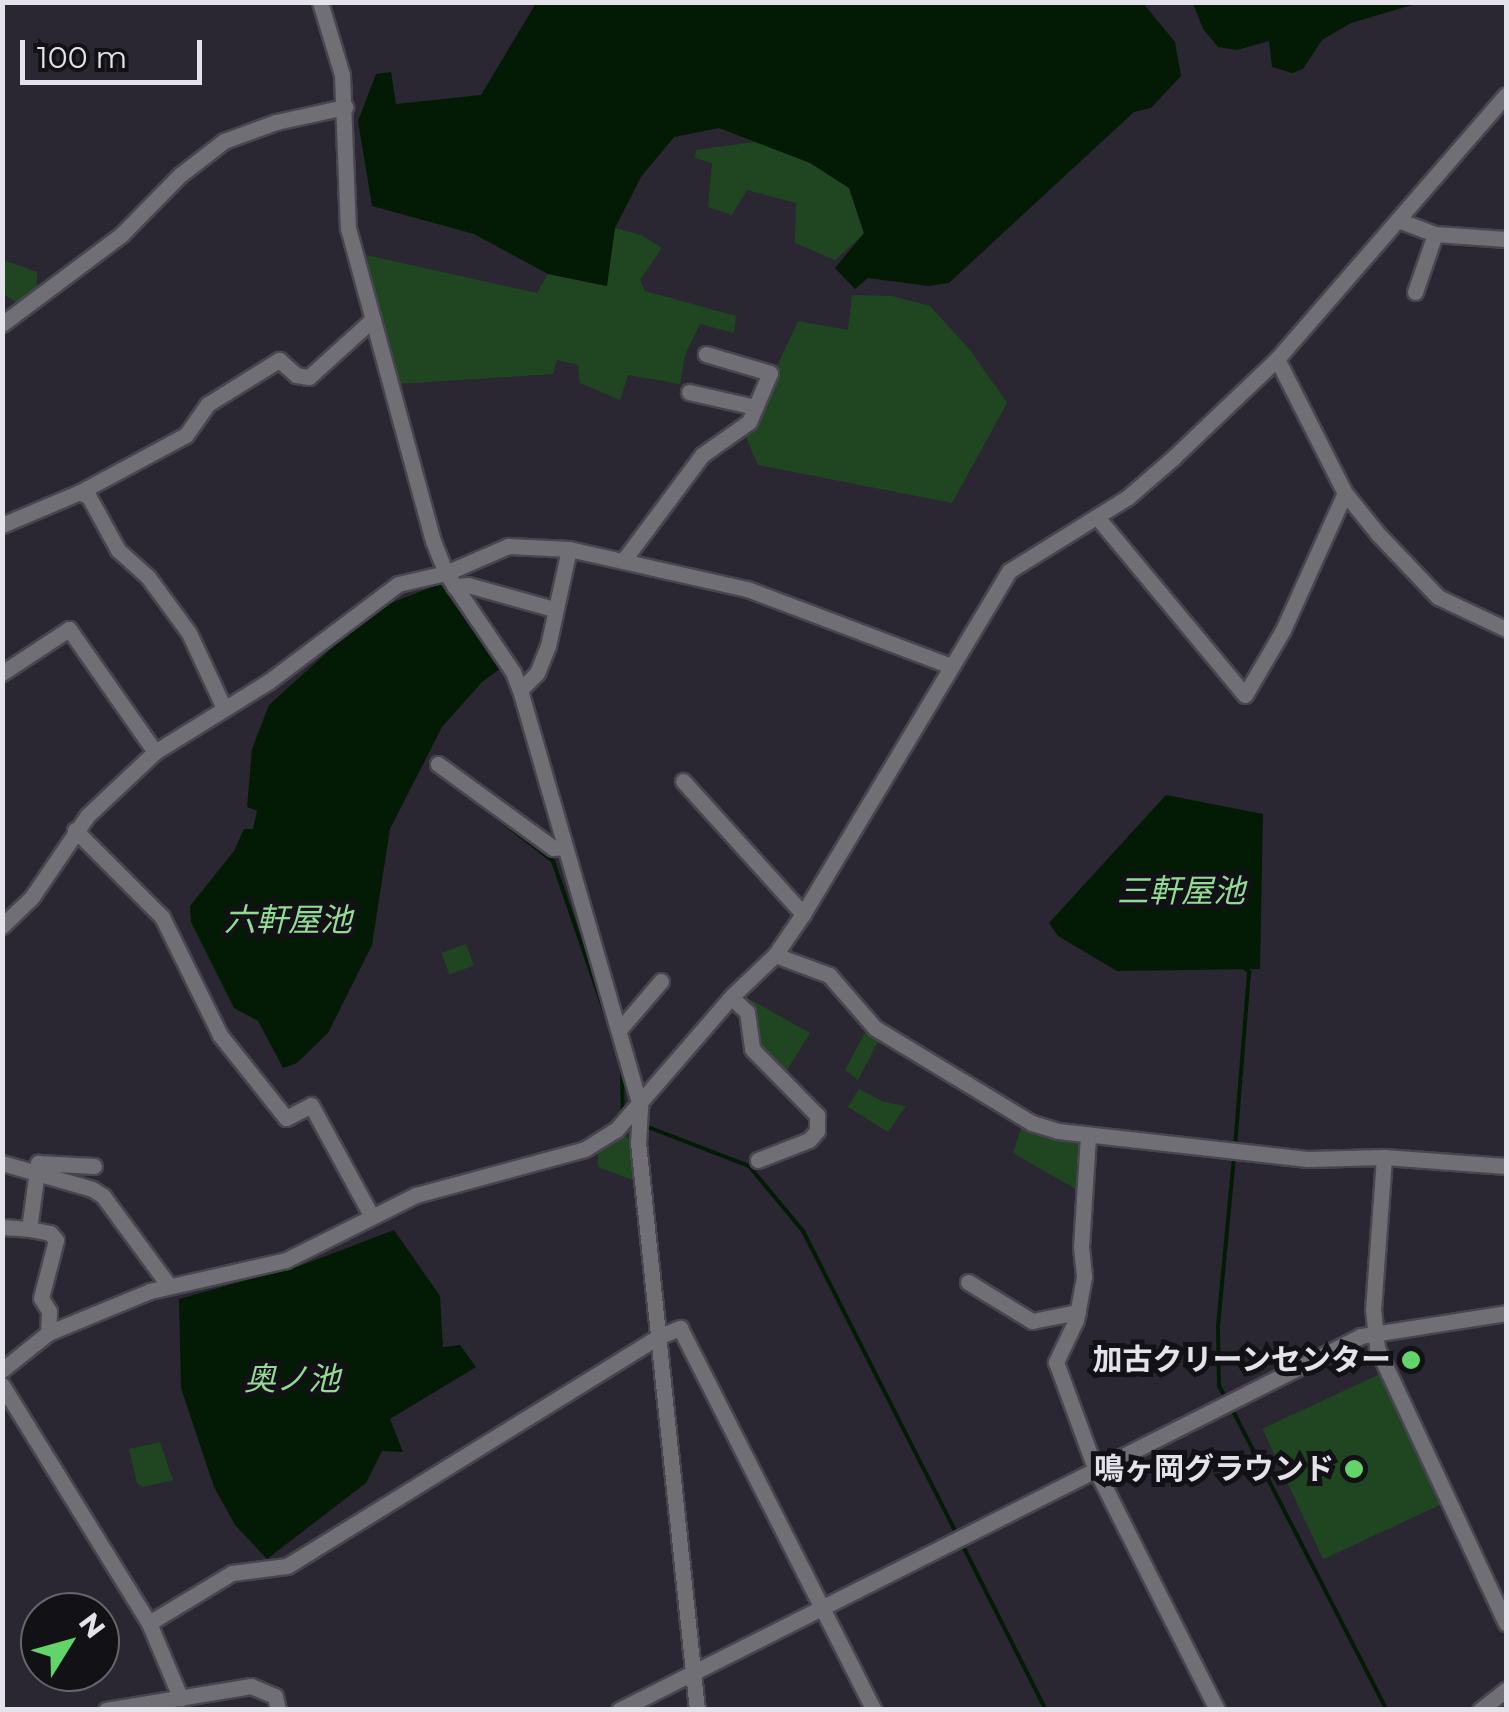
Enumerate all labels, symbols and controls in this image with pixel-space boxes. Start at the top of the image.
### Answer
scale bar [25,20,208,82]
text: 100 m [37,39,127,76]
water label: 三軒屋池 [1117,872,1245,910]
water label: 六軒屋池 [224,901,352,939]
place label: 加古クリーンセンター [1091,1342,1391,1378]
marker: 加古クリーンセンター [1400,1349,1422,1371]
water label: 奥ノ池 [244,1360,340,1398]
place label: 鳴ヶ岡グラウンド [1094,1451,1334,1487]
marker: 鳴ヶ岡グラウンド [1343,1458,1365,1480]
north arrow [20,1592,120,1692]
text: N [72,1606,113,1644]

